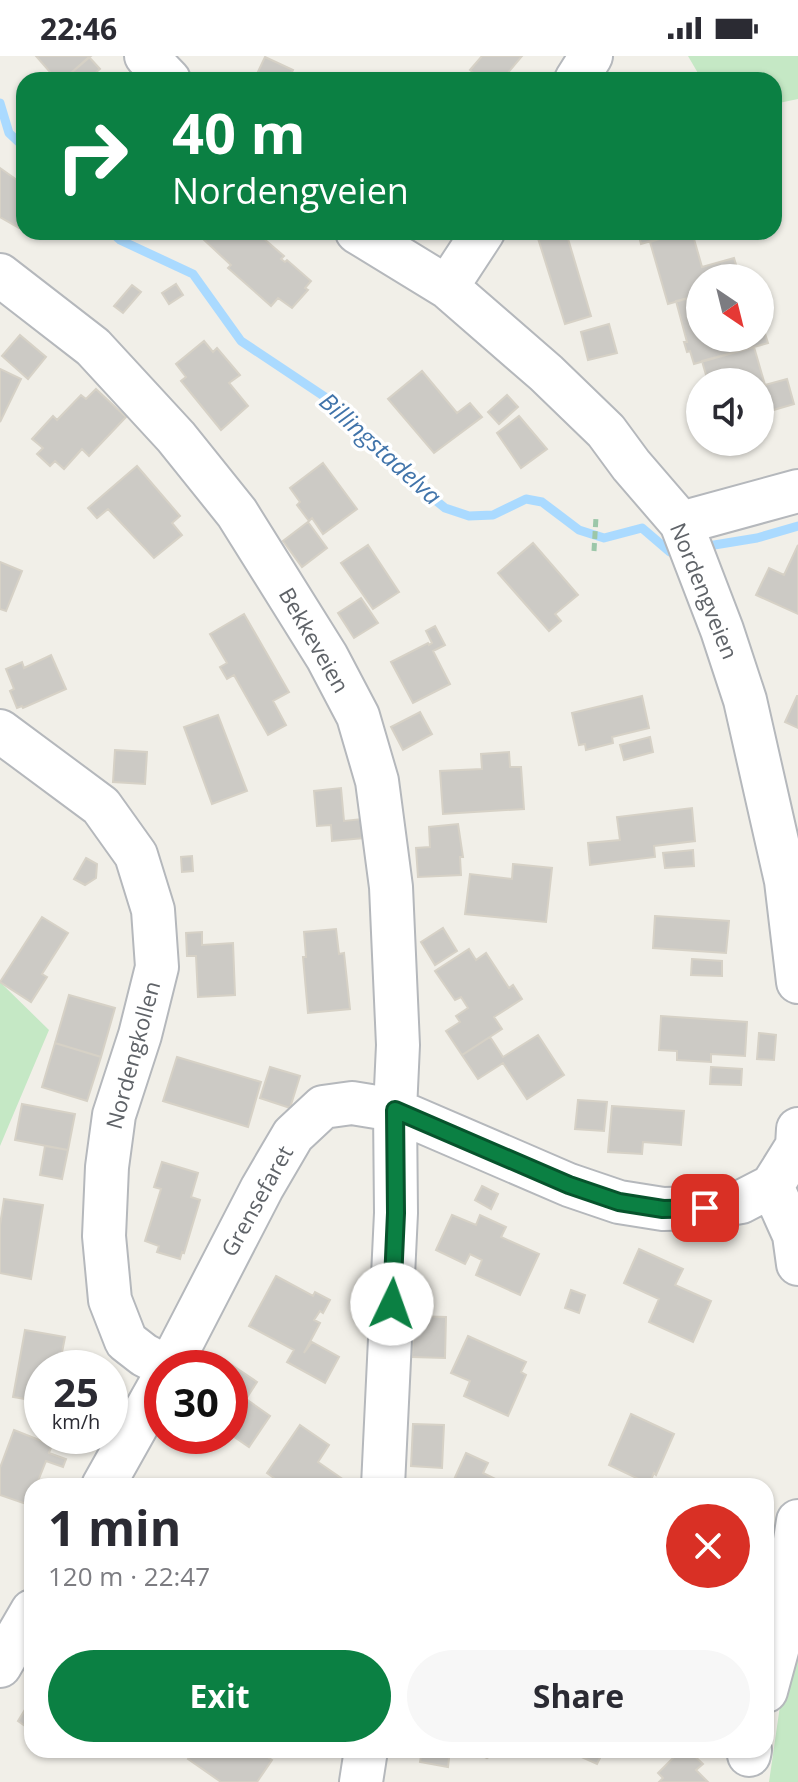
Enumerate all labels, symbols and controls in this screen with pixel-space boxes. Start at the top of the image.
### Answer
text: 22:46 [40,8,117,49]
text: 40 m [172,94,306,170]
icon: right [40,104,144,208]
text: Nordengveien [172,166,409,215]
north arrow [686,264,774,352]
map controls [686,264,774,456]
button: sound [686,368,774,456]
water label: Billingstadelva [313,384,449,512]
street label: Nordengveien [664,518,746,663]
street label: Bekkeveien [273,581,357,698]
street label: Nordengkollen [98,978,166,1132]
street label: Grensefaret [213,1140,299,1261]
pin [671,1174,739,1242]
icon: arrive [683,1186,727,1230]
position arrow [350,1262,434,1346]
speed limit sign: 30 [144,1350,248,1454]
text: 25 [53,1364,99,1419]
text: km/h [52,1408,100,1435]
text: 1 min [48,1495,181,1560]
button: close [666,1504,750,1588]
text: 120 m · 22:47 [48,1558,210,1594]
button: Exit [48,1650,391,1742]
button: Share [407,1650,750,1742]

